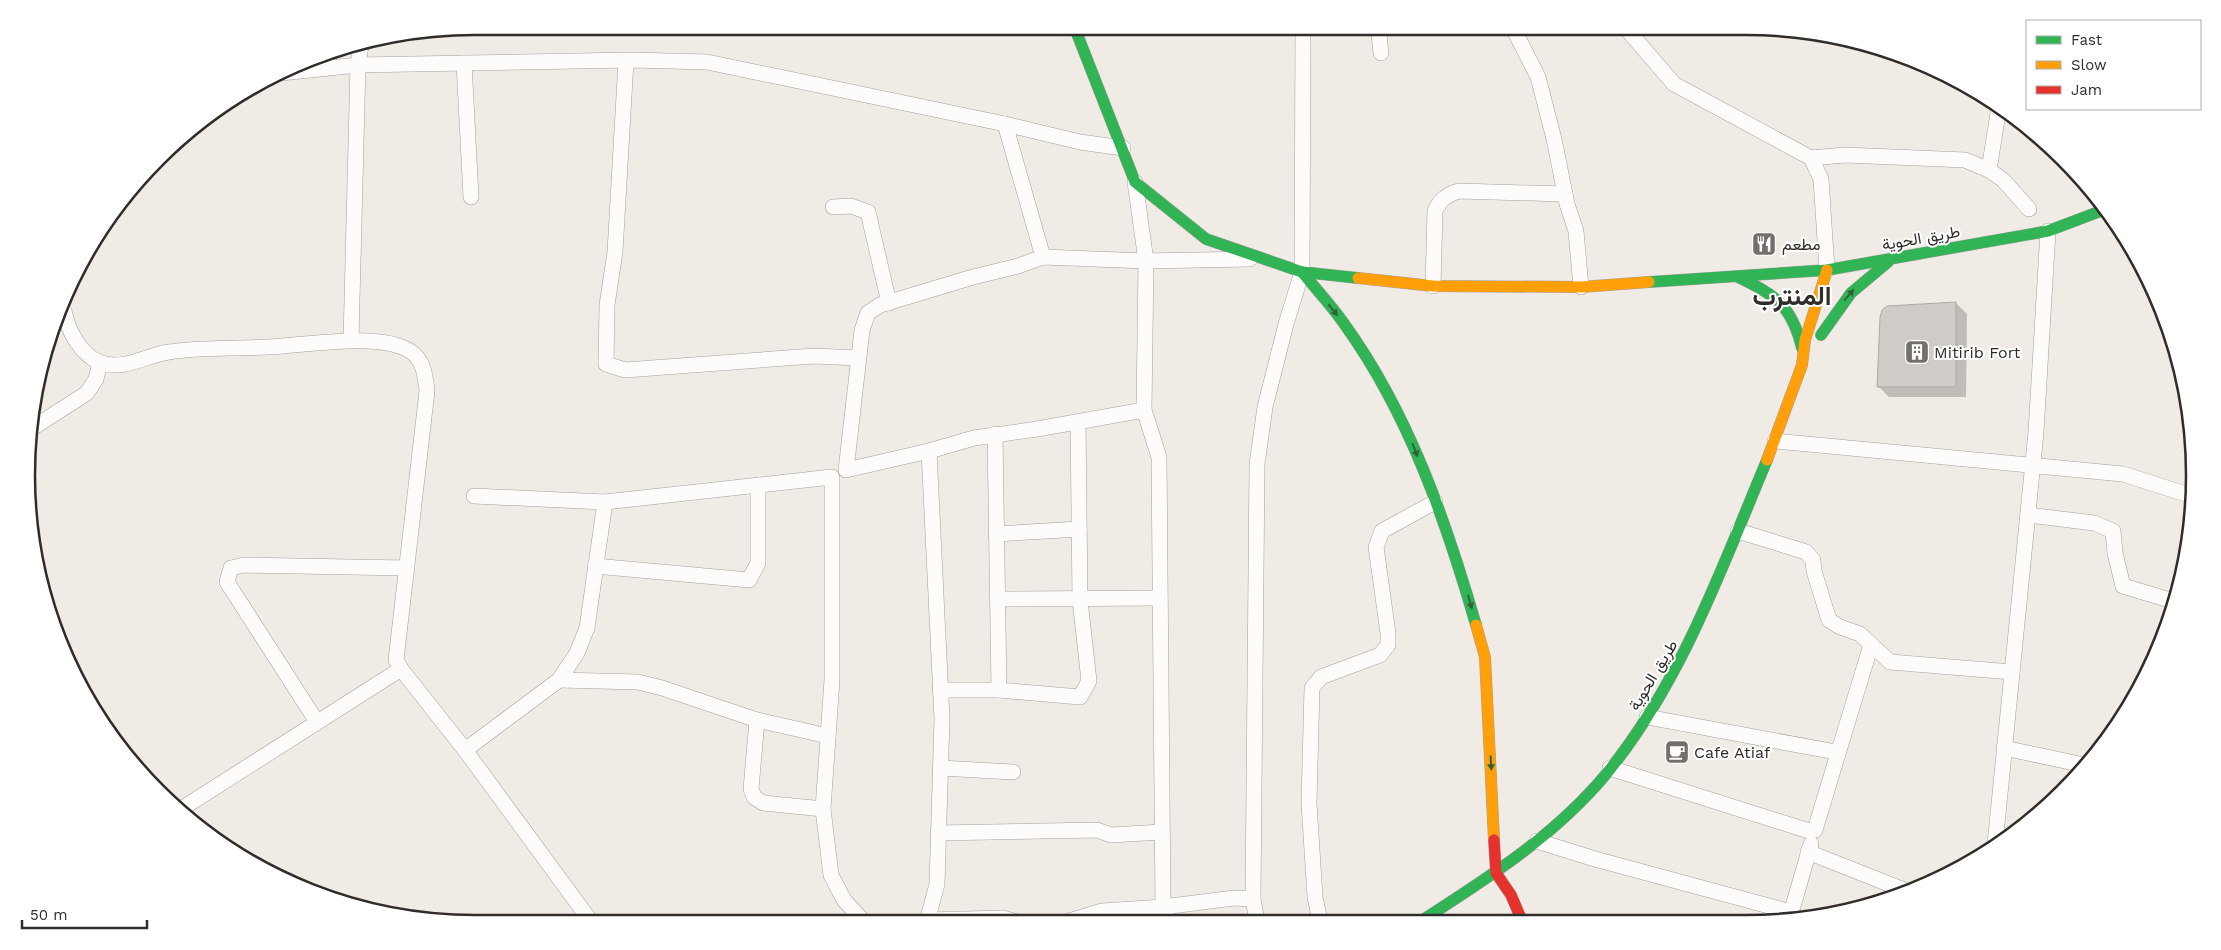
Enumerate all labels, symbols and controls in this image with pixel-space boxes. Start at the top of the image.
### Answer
legend [2026,20,2201,110]
text: Fast [2071,31,2103,49]
text: Slow [2071,56,2107,74]
text: Jam [2071,81,2102,99]
street label: طريق الحوية [1880,222,1962,255]
restaurant icon: مطعم [1751,231,1777,257]
place label: مطعم [1782,235,1821,255]
district label: المنترب [1752,281,1832,312]
one-way arrow [1843,290,1855,302]
one-way arrow [1328,303,1339,316]
building icon: Mitirib Fort [1904,339,1930,365]
place label: Mitirib Fort [1934,343,2021,362]
one-way arrow [1411,443,1419,458]
one-way arrow [1466,595,1474,610]
street label: طريق الحوية [1625,636,1682,714]
cafe icon: Cafe Atiaf [1664,739,1690,765]
place label: Cafe Atiaf [1694,743,1771,762]
one-way arrow [1487,755,1495,771]
scale bar [22,898,148,930]
text: 50 m [30,906,67,924]

